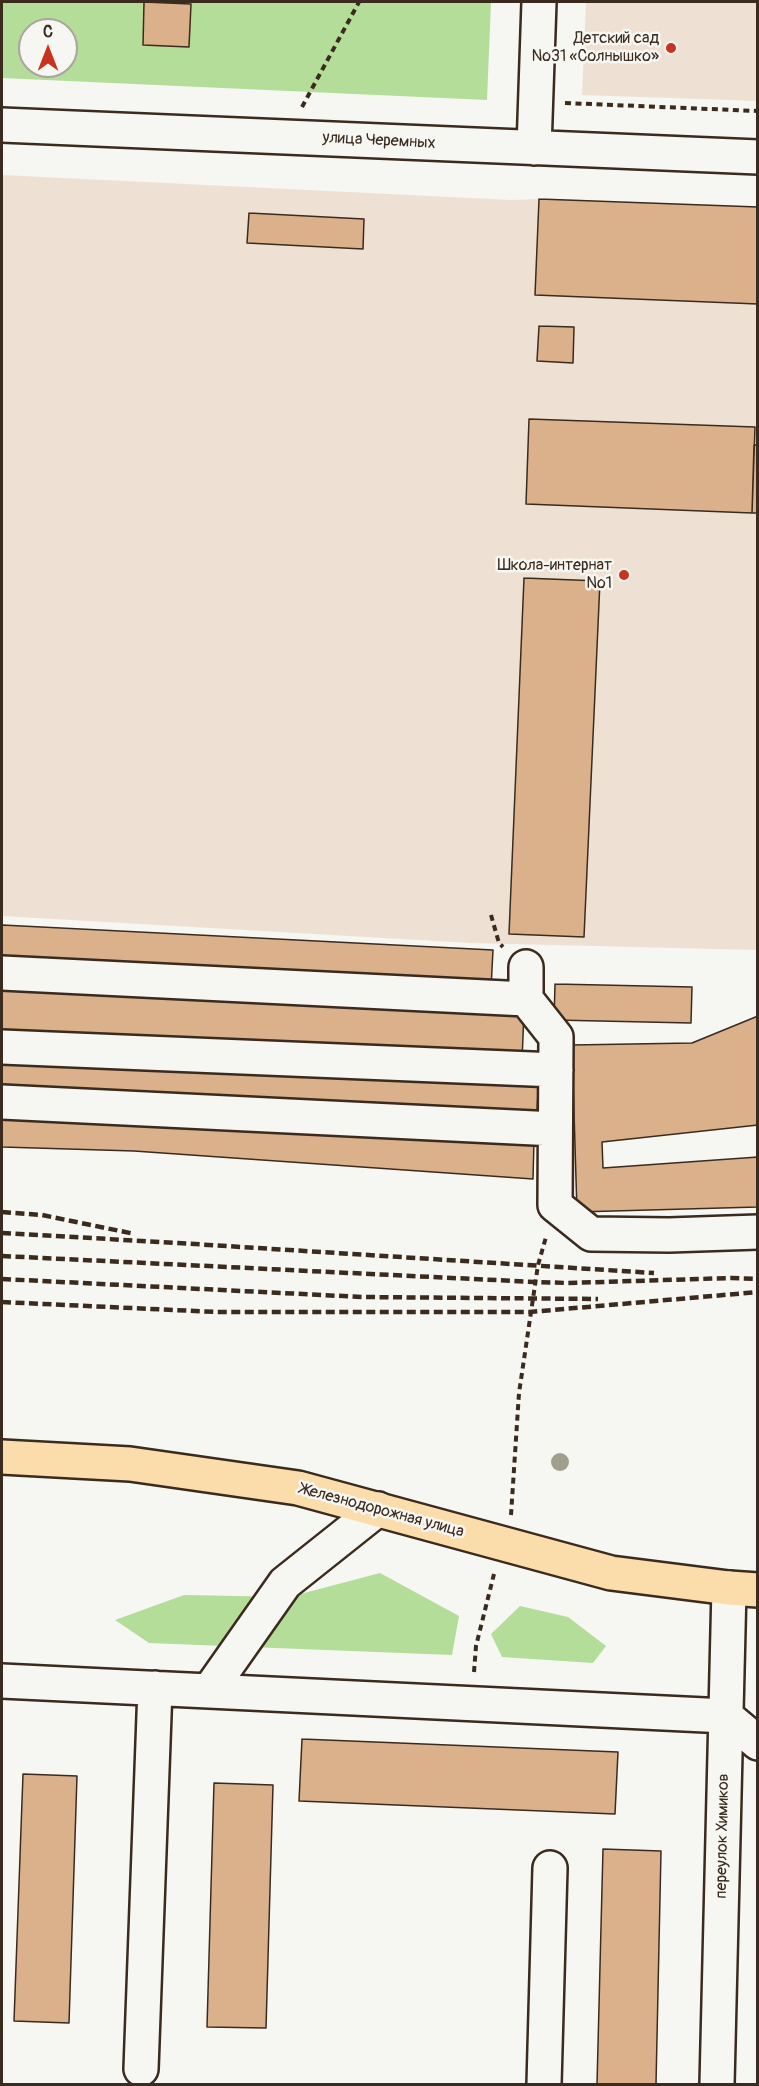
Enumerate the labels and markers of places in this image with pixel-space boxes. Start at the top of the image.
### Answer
place label: Детский сад №31 «Солнышко» [532,29,659,67]
marker: Детский сад №31 «Солнышко» [664,41,678,55]
place label: Школа-интернат №1 [497,556,612,594]
marker: Школа-интернат №1 [617,568,631,582]

